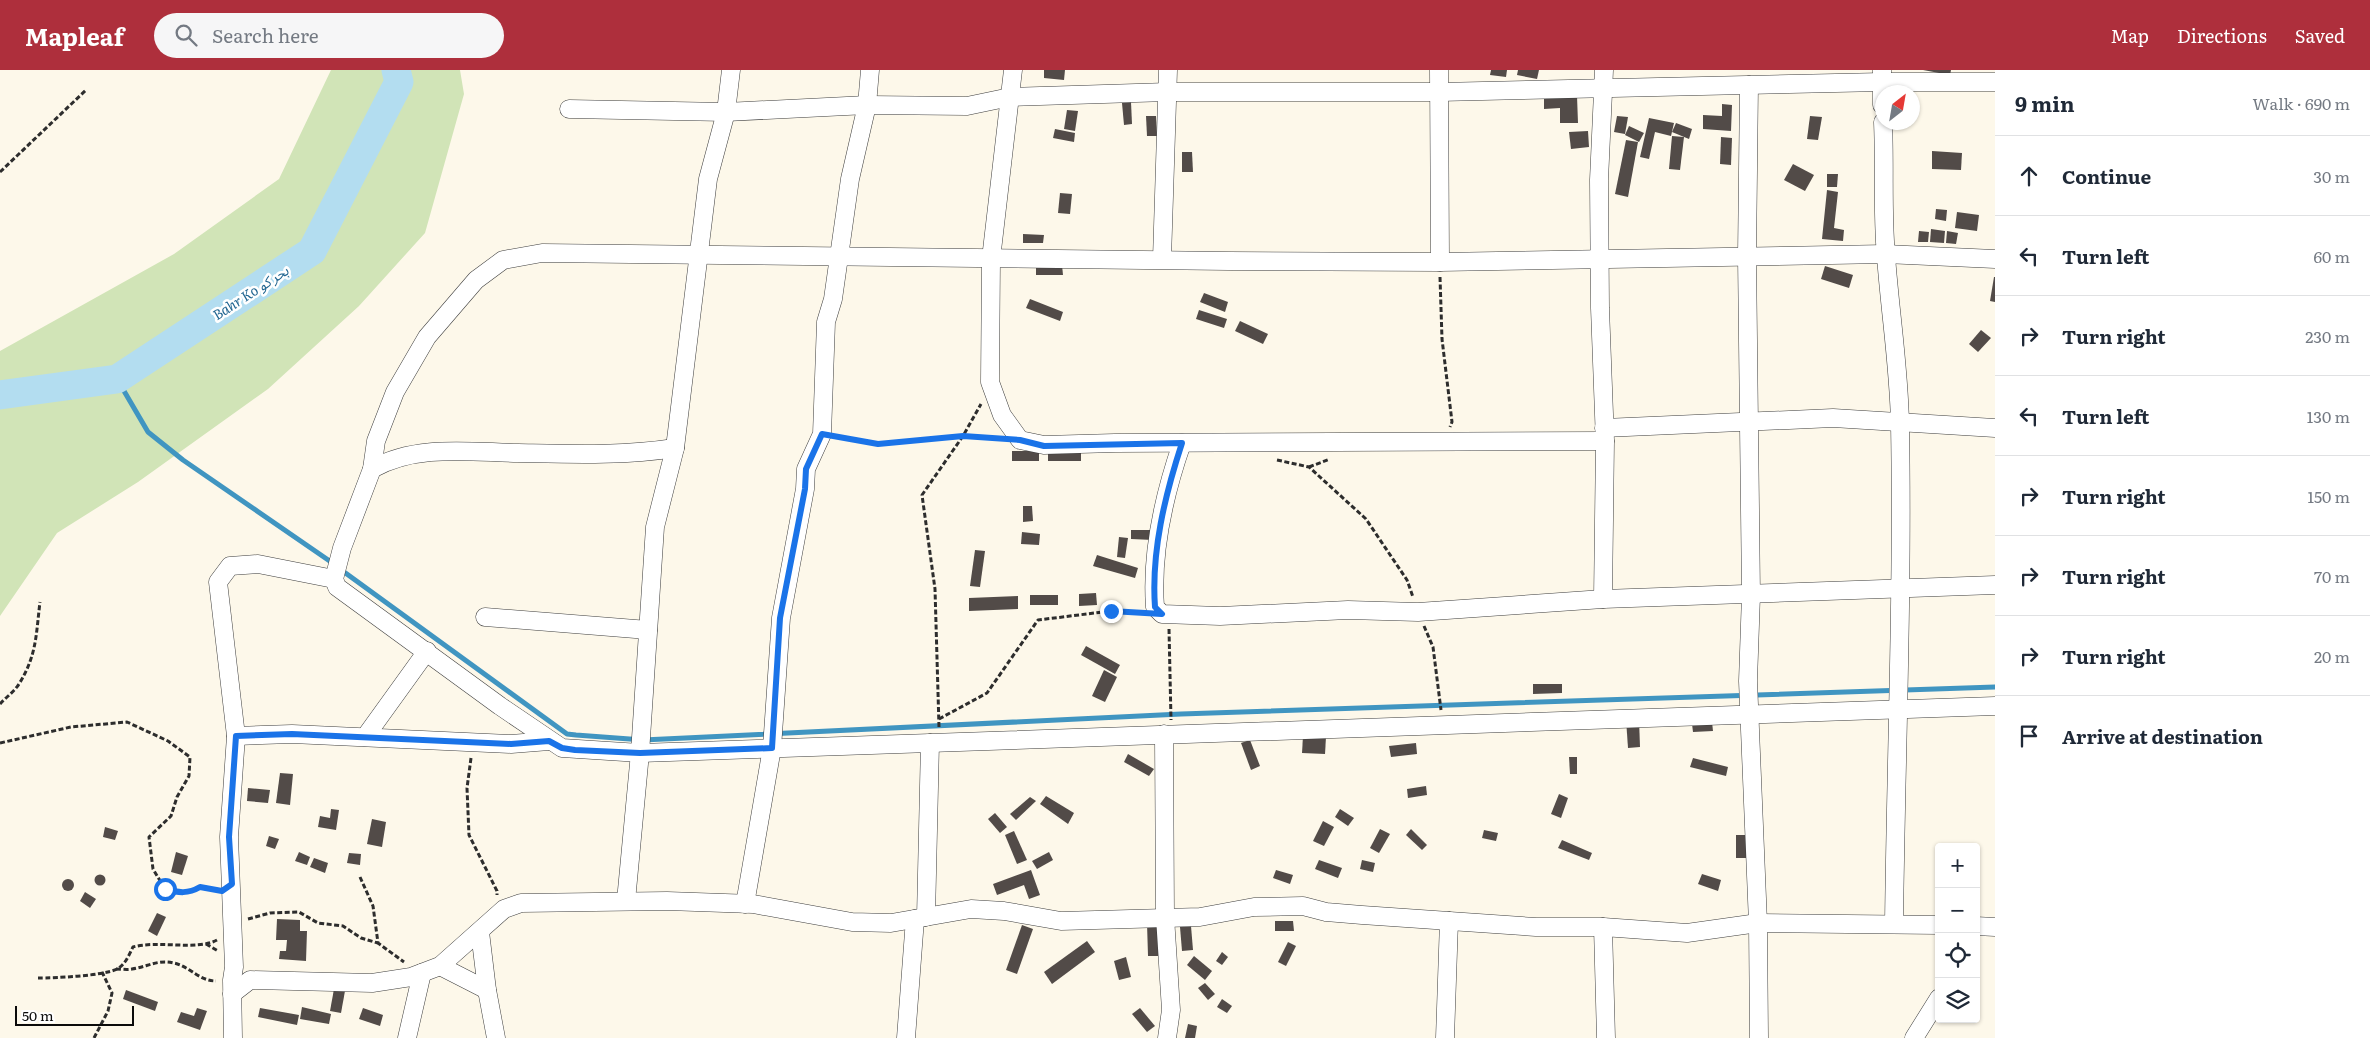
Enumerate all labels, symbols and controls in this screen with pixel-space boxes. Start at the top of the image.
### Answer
search box [154,13,504,58]
text: Mapleaf [25,18,124,53]
icon: search [172,21,200,49]
text: Search here [212,21,319,49]
text: Map [2111,22,2149,49]
text: Directions [2177,22,2267,49]
text: Saved [2295,22,2345,49]
north arrow [1875,85,1920,130]
text: 9 min [2015,87,2075,118]
text: Walk · 690 m [2252,91,2350,115]
icon: ahead [2015,162,2043,190]
text: Continue [2062,162,2151,190]
text: 30 m [2313,164,2350,188]
icon: left [2015,242,2043,270]
text: Turn left [2062,242,2149,270]
text: 60 m [2313,244,2350,268]
water label: Bahr Ko بحر كو [208,260,292,324]
icon: right [2015,322,2043,350]
text: Turn right [2062,322,2166,350]
text: 230 m [2305,324,2350,348]
icon: left [2015,402,2043,430]
text: Turn left [2062,402,2149,430]
text: 130 m [2307,404,2350,428]
icon: right [2015,482,2043,510]
text: Turn right [2062,482,2166,510]
text: 150 m [2307,484,2350,508]
icon: right [2015,562,2043,590]
text: Turn right [2062,562,2166,590]
text: 70 m [2314,564,2350,588]
route end [1100,600,1123,623]
icon: right [2015,642,2043,670]
text: Turn right [2062,642,2166,670]
text: 20 m [2314,644,2350,668]
icon: arrive [2015,722,2043,750]
text: Arrive at destination [2062,722,2263,750]
map controls [1935,843,1980,1023]
button: + [1935,843,1980,888]
route start [154,878,177,901]
button: − [1935,888,1980,933]
button: locate [1935,933,1980,978]
button: layers [1935,978,1980,1023]
scale bar [15,1003,134,1026]
text: 50 m [22,1005,54,1025]

